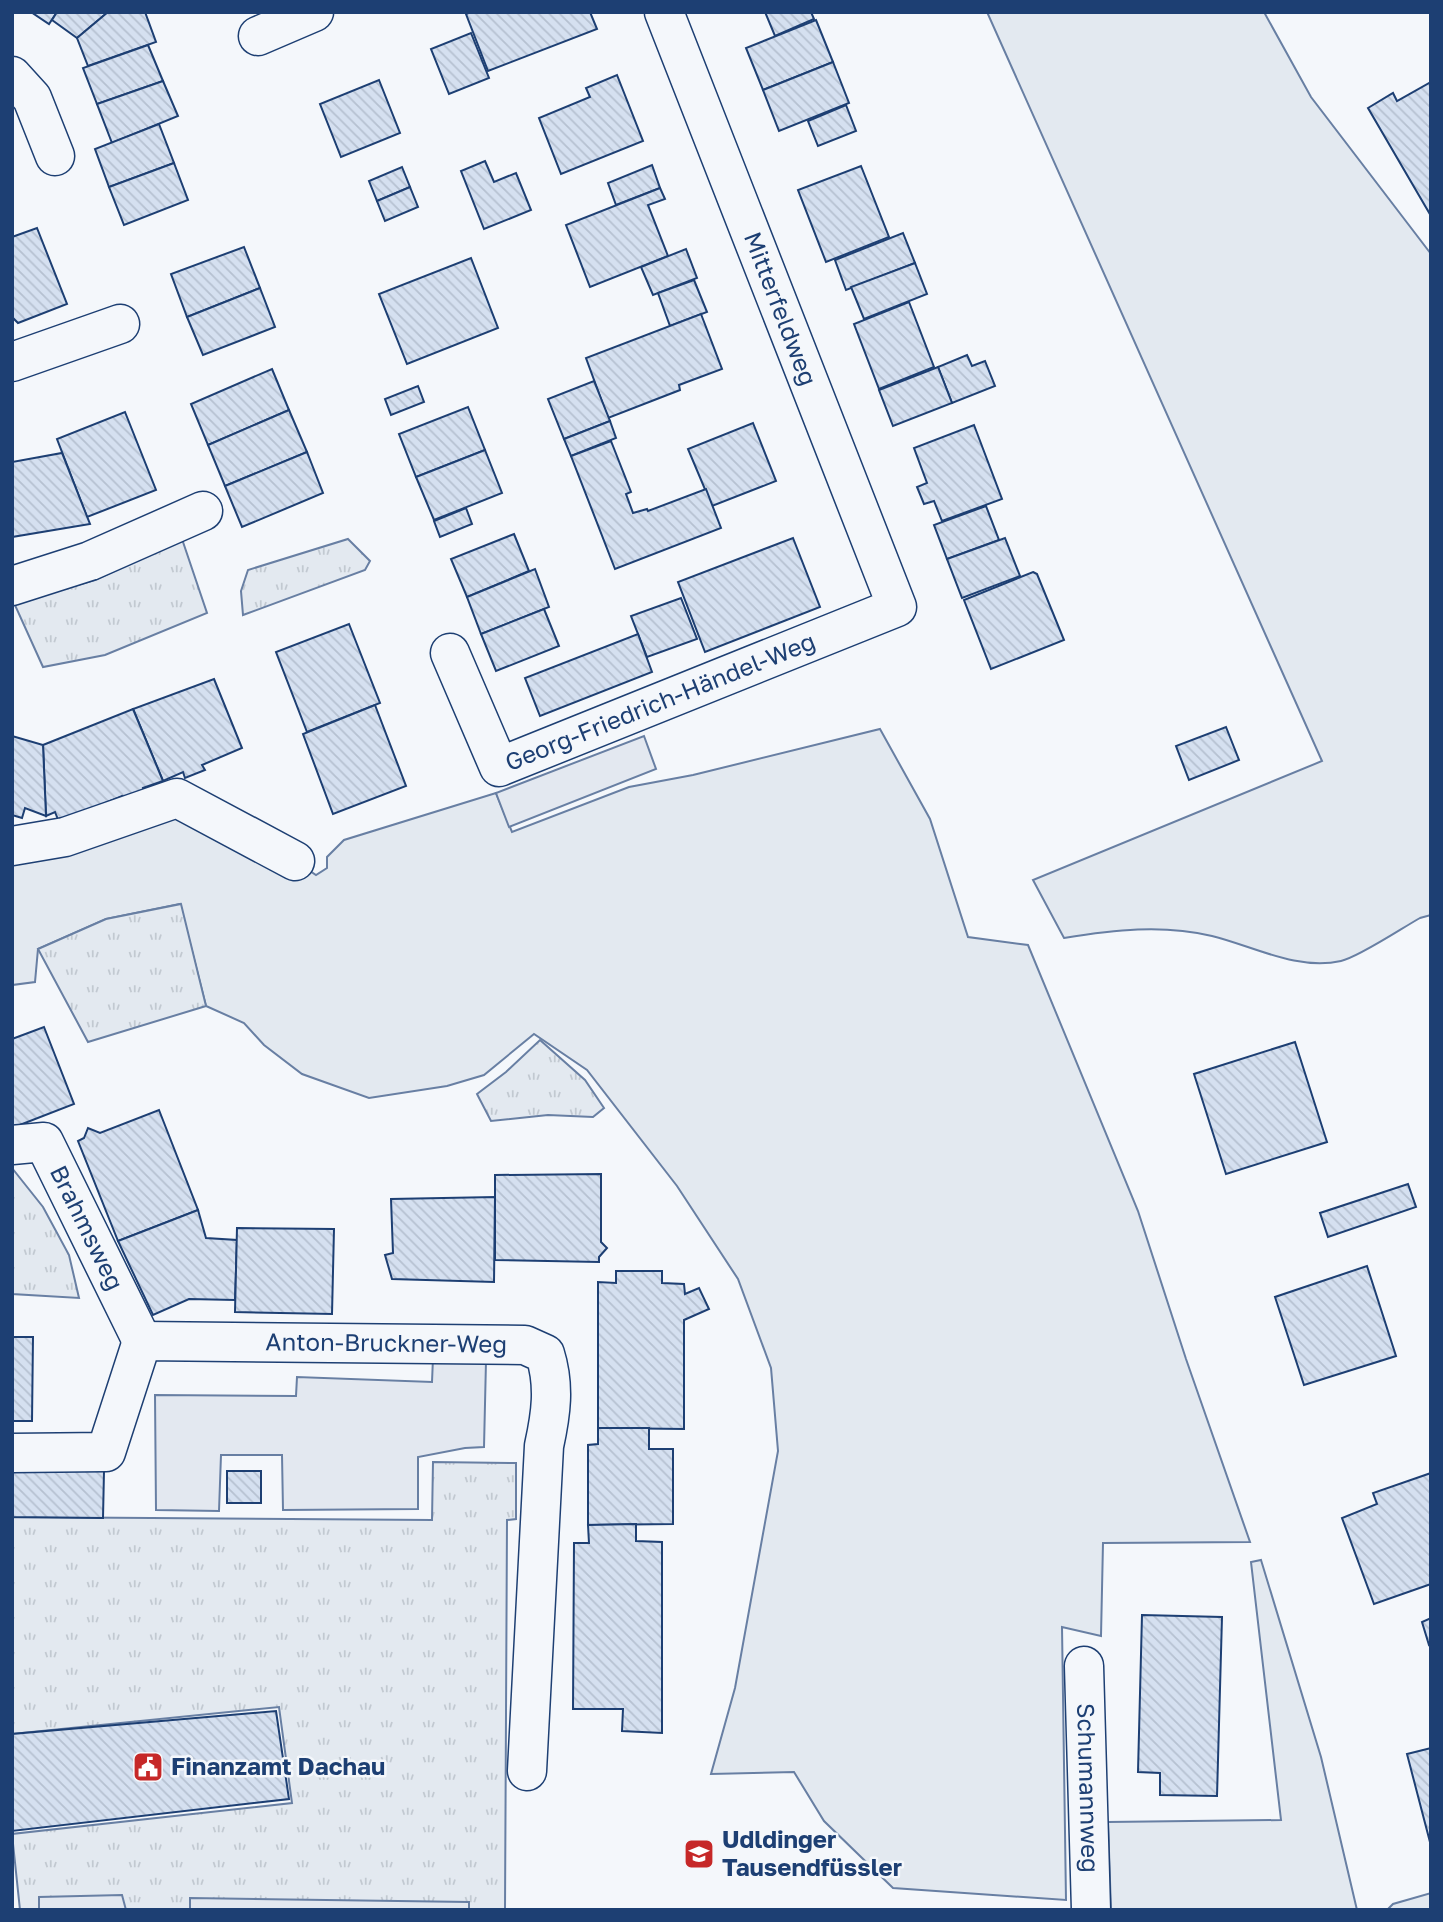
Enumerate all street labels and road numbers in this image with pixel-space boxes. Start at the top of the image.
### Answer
street label: Mitterfeldweg [739,228,824,389]
street label: Georg-Friedrich-Händel-Weg [500,625,819,776]
street label: Brahmsweg [45,1160,131,1294]
street label: Anton-Bruckner-Weg [265,1326,507,1358]
street label: Schumannweg [1072,1703,1106,1873]

